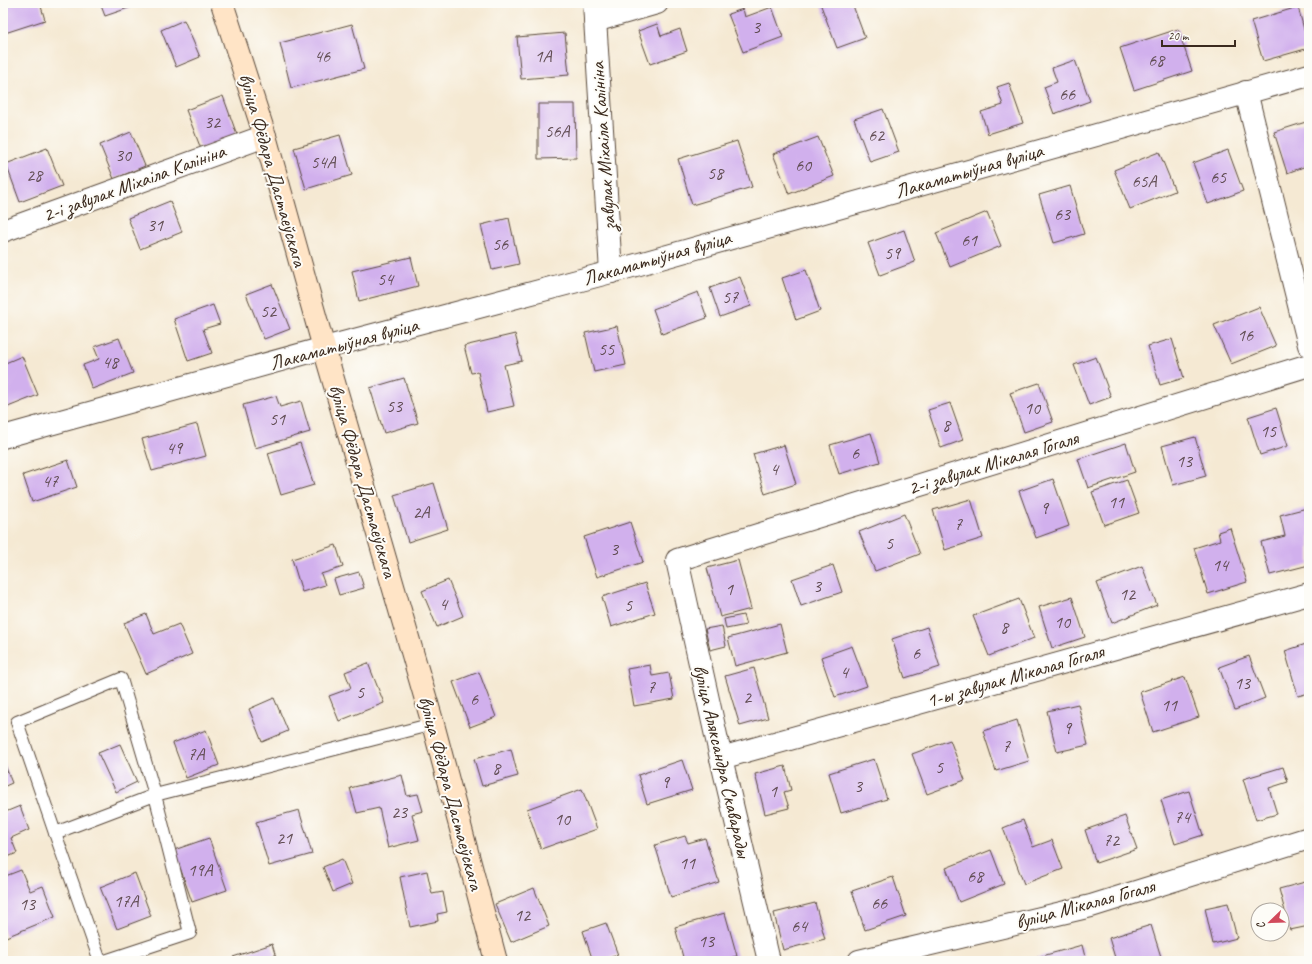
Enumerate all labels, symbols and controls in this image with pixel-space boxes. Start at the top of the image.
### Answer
house number: 3 [752,16,762,38]
scale bar [1162,22,1235,48]
text: 20 m [1168,28,1190,44]
house number: 46 [314,45,331,67]
house number: 1А [534,45,553,67]
house number: 68 [1148,49,1166,71]
street label: завулак Міхаіла Калініна [585,60,623,234]
street label: вуліца Фёдара Дастаеўскага [233,71,313,271]
house number: 66 [1059,83,1076,105]
house number: 32 [204,111,222,133]
house number: 56А [544,120,571,142]
house number: 62 [868,124,886,146]
street label: 2-і завулак Міхаіла Калініна [39,138,230,229]
street label: Лакаматыўная вуліца [892,138,1047,204]
house number: 30 [115,144,133,166]
house number: 54А [310,151,337,173]
house number: 60 [795,154,813,176]
house number: 58 [707,162,725,184]
house number: 28 [26,164,44,186]
house number: 65 [1210,166,1227,188]
house number: 65А [1131,170,1158,192]
house number: 63 [1054,203,1072,225]
house number: 31 [147,214,164,236]
street label: Лакаматыўная вуліца [580,225,735,291]
house number: 61 [961,229,978,251]
house number: 56 [492,233,509,255]
house number: 59 [884,242,902,264]
house number: 54 [377,268,395,290]
house number: 57 [722,286,739,308]
house number: 52 [260,300,278,322]
street label: Лакаматыўная вуліца [267,312,422,376]
house number: 16 [1237,324,1254,346]
house number: 55 [598,338,615,360]
house number: 48 [102,351,120,373]
street label: вуліца Фёдара Дастаеўскага [323,382,403,582]
house number: 53 [386,395,404,417]
house number: 10 [1024,397,1042,419]
house number: 51 [269,408,286,430]
house number: 8 [942,414,952,436]
house number: 15 [1260,420,1277,442]
street label: 2-і завулак Мікалая Гогаля [905,425,1083,502]
house number: 49 [166,437,184,459]
house number: 6 [851,442,860,464]
house number: 13 [1176,450,1194,472]
house number: 4 [770,458,780,480]
house number: 47 [42,470,59,492]
house number: 11 [1108,491,1125,513]
house number: 9 [1040,497,1050,519]
house number: 2А [412,501,431,523]
house number: 7 [954,513,963,535]
house number: 5 [885,532,894,554]
house number: 3 [610,538,620,560]
house number: 14 [1212,554,1230,576]
house number: 3 [813,575,823,597]
house number: 1 [725,578,734,600]
house number: 12 [1119,583,1137,605]
house number: 4 [439,593,449,615]
house number: 5 [624,594,633,616]
house number: 10 [1054,611,1072,633]
house number: 8 [1000,616,1010,638]
street label: 1-ы завулак Мікалая Гогаля [923,638,1109,714]
house number: 6 [912,642,921,664]
house number: 4 [840,661,850,683]
street label: вуліца Аляксандра Скаварады [688,662,757,861]
house number: 13 [1234,672,1252,694]
house number: 7 [647,676,656,698]
house number: 5 [356,681,365,703]
house number: 2 [743,686,753,708]
house number: 6 [470,688,479,710]
street label: вуліца Фёдара Дастаеўскага [413,693,489,895]
house number: 11 [1161,694,1178,716]
house number: 9 [1063,717,1073,739]
house number: 7 [1002,735,1011,757]
house number: 7А [187,743,206,765]
house number: 5 [935,756,944,778]
house number: 8 [492,757,502,779]
house number: 9 [661,771,671,793]
house number: 3 [854,775,864,797]
house number: 1 [769,780,778,802]
house number: 23 [391,801,409,823]
house number: 74 [1174,806,1192,828]
house number: 10 [554,808,572,830]
house number: 21 [276,827,293,849]
house number: 72 [1103,829,1121,851]
house number: 11 [679,852,696,874]
house number: 19А [187,859,214,881]
house number: 68 [967,865,985,887]
street label: вуліца Мікалая Гогаля [1013,873,1159,935]
house number: 17А [113,890,140,912]
house number: 66 [871,892,888,914]
house number: 13 [19,893,37,915]
north arrow [1250,902,1290,942]
house number: 12 [514,904,532,926]
house number: 64 [791,915,809,937]
text: С [1253,919,1268,931]
house number: 13 [698,930,716,952]

